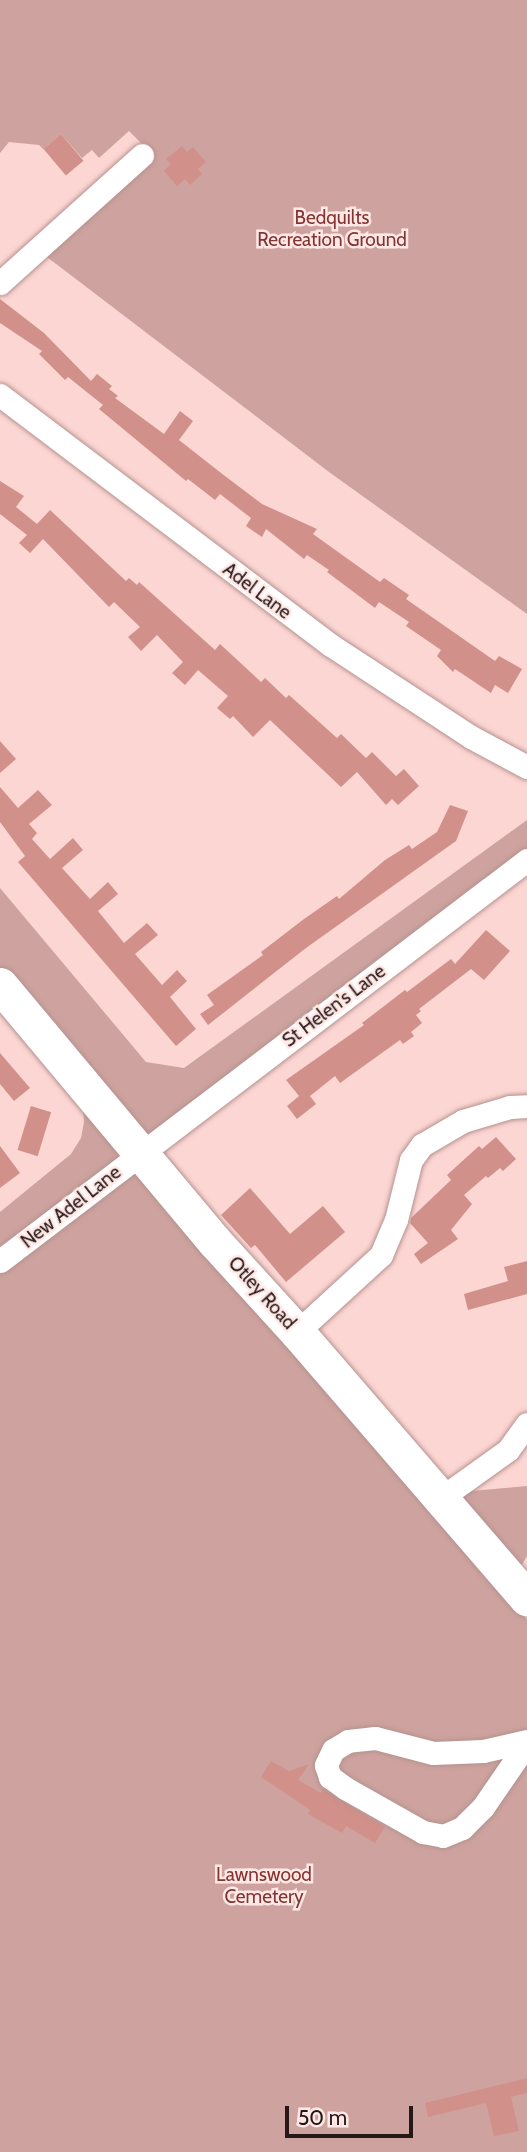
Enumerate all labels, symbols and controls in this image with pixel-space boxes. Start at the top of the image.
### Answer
park label: Bedquilts Recreation Ground [257,207,407,251]
street label: Adel Lane [218,558,296,624]
street label: St Helen's Lane [278,960,390,1052]
street label: New Adel Lane [17,1161,125,1253]
street label: Otley Road [223,1252,301,1334]
park label: Lawnswood Cemetery [216,1864,312,1908]
scale bar [289,2092,417,2136]
text: 50 m [298,2105,347,2130]

